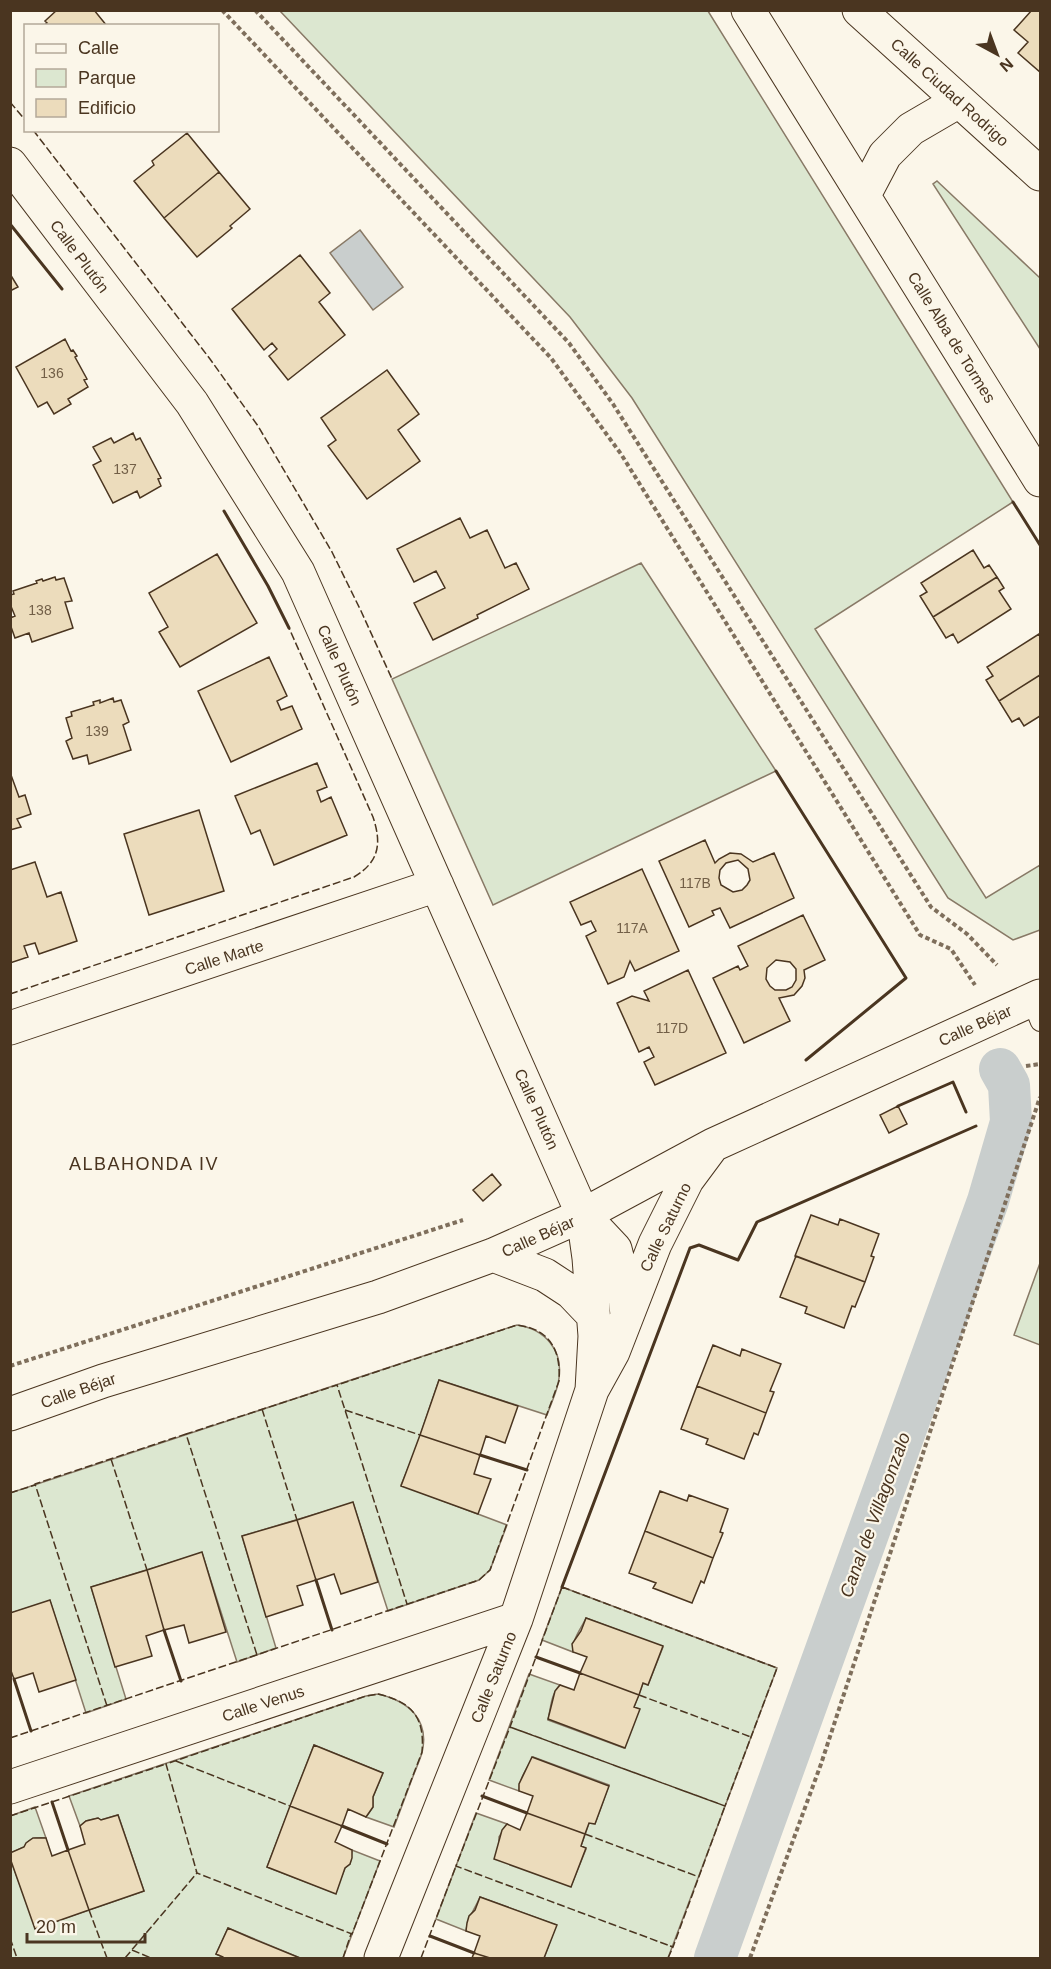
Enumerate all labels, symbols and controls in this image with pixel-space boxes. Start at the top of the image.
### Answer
legend [24,24,219,132]
north arrow [967,24,1027,84]
street label: Calle Ciudad Rodrigo [887,35,1012,150]
text: Calle [78,38,119,58]
text: N [997,55,1016,75]
text: Parque [78,68,136,88]
text: Edificio [78,98,136,118]
street label: Calle Plutón [47,217,112,296]
street label: Calle Alba de Tormes [904,269,999,406]
house number: 136 [40,365,64,381]
house number: 137 [113,461,137,477]
house number: 138 [28,602,52,618]
street label: Calle Plutón [314,622,365,708]
house number: 139 [85,723,109,739]
house number: 117B [679,875,711,891]
house number: 117A [616,920,648,936]
street label: Calle Marte [183,937,266,978]
street label: Calle Béjar [936,1002,1015,1049]
house number: 117D [656,1020,688,1036]
street label: Calle Plutón [511,1066,562,1152]
district label: ALBAHONDA IV [69,1154,219,1174]
street label: Calle Saturno [637,1180,694,1275]
street label: Calle Béjar [499,1213,578,1260]
street label: Calle Béjar [38,1369,119,1411]
water label: Canal de Villagonzalo [836,1430,914,1600]
street label: Calle Saturno [467,1629,520,1725]
street label: Calle Venus [220,1682,306,1725]
scale bar [27,1906,146,1944]
text: 20 m [36,1917,76,1937]

